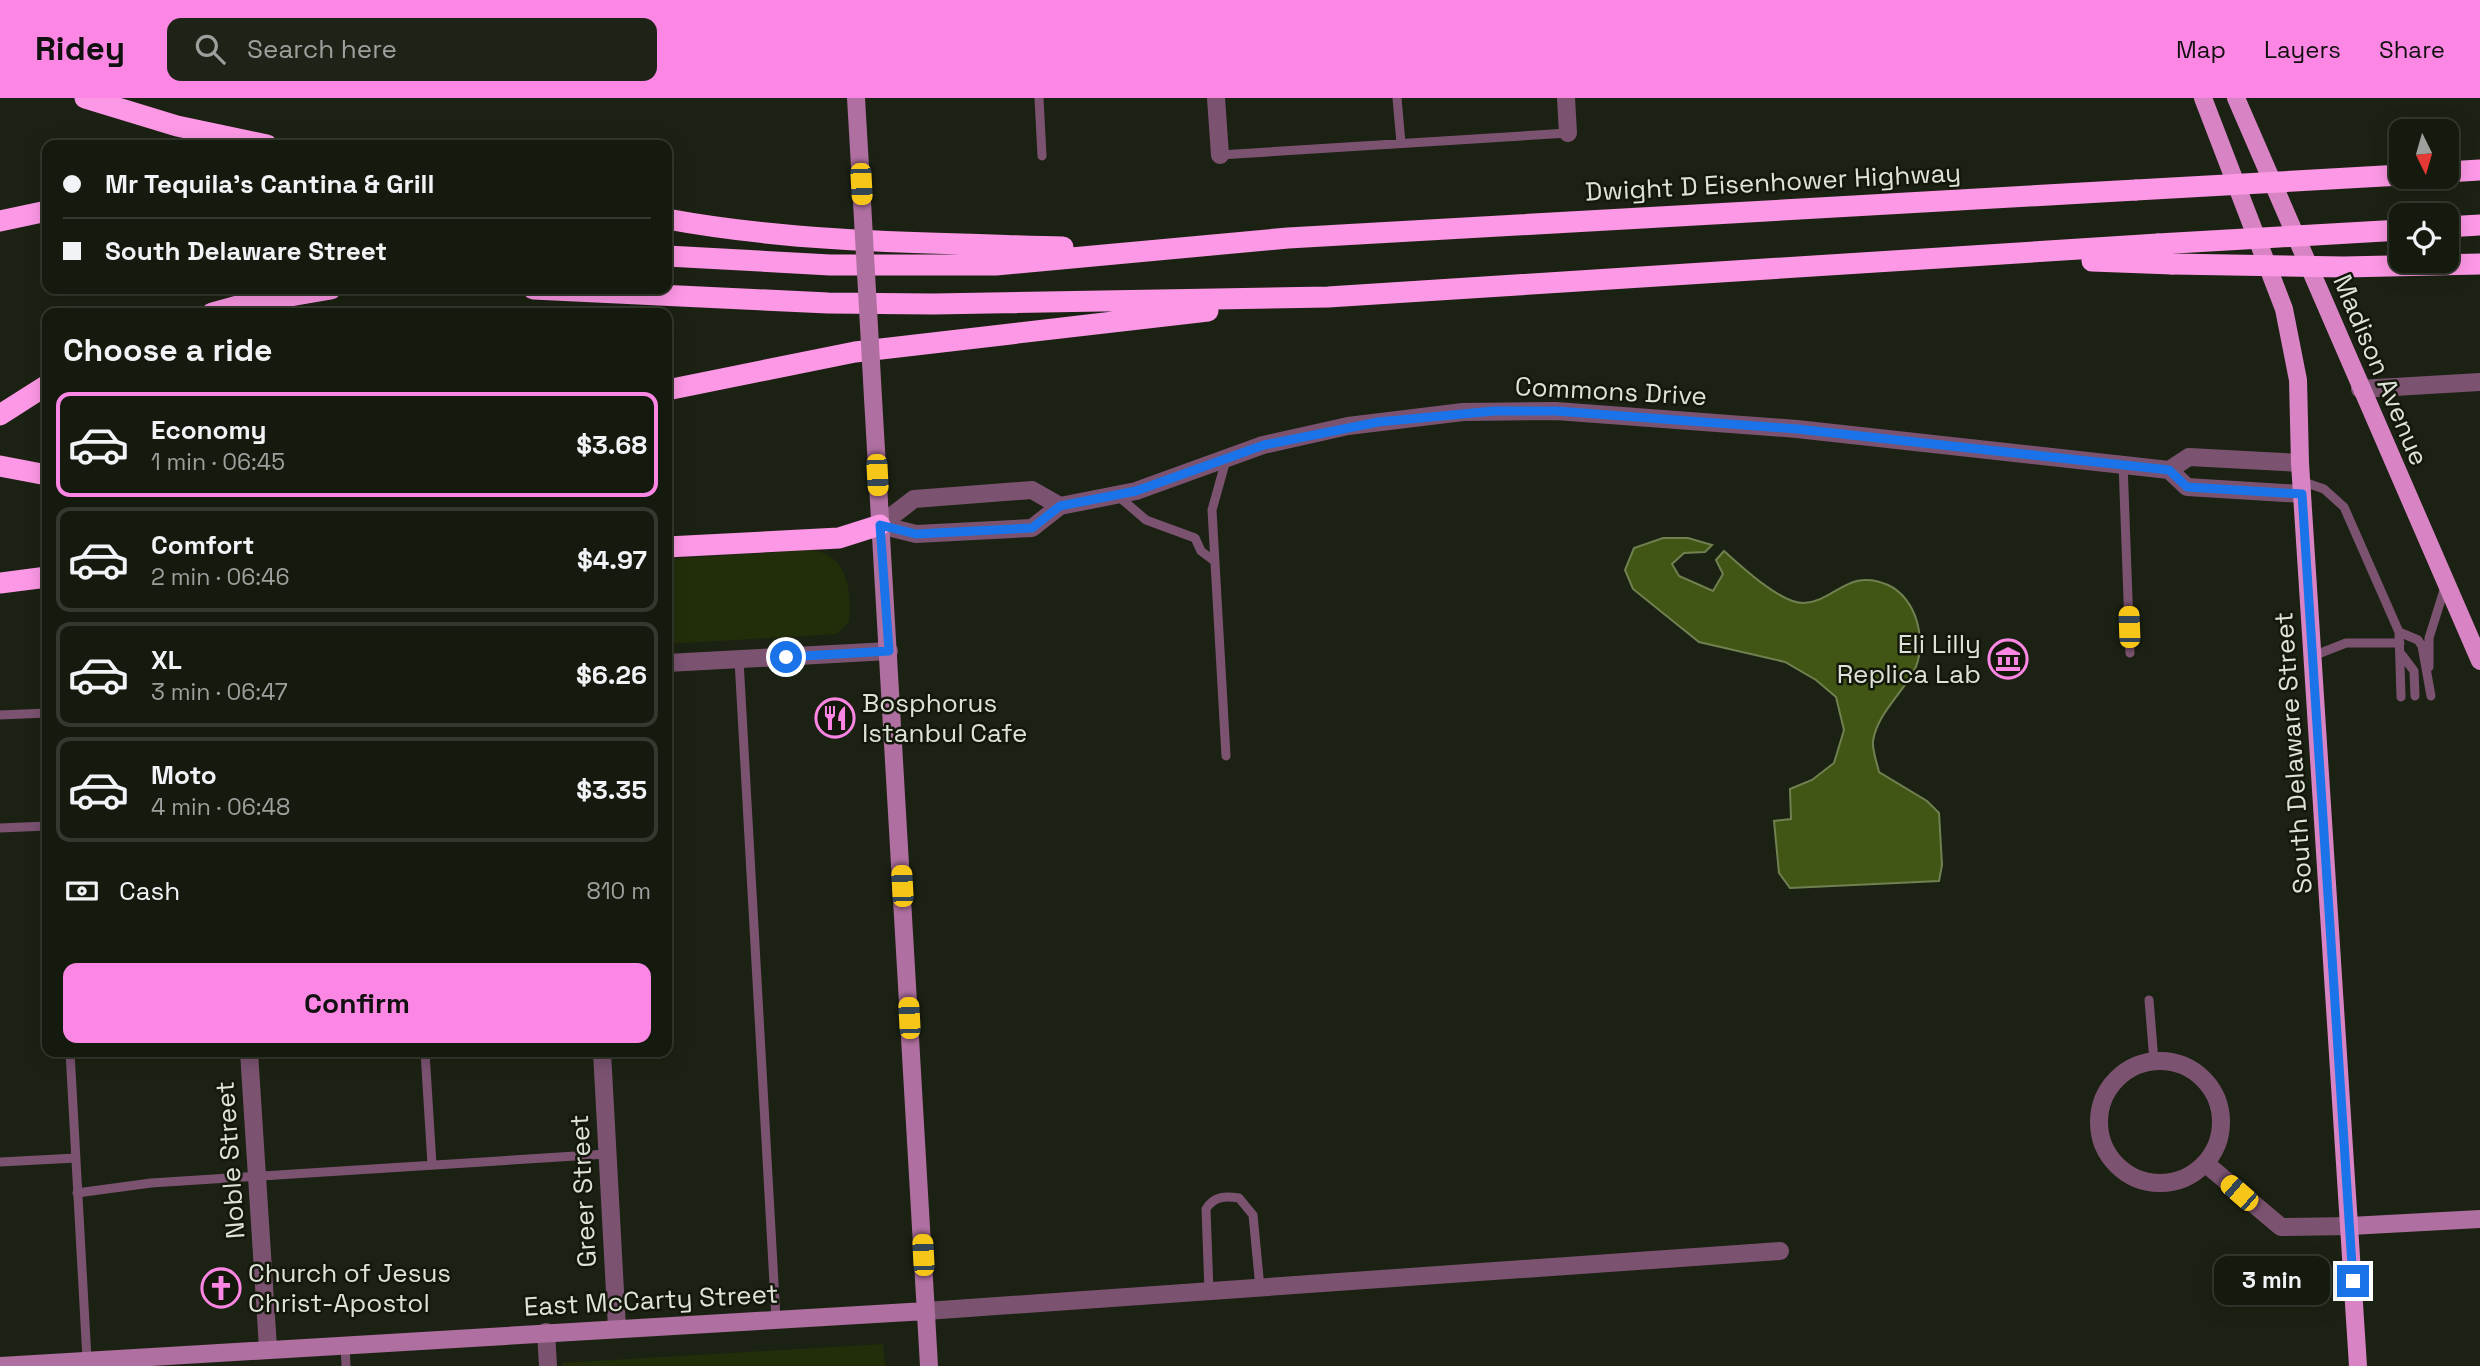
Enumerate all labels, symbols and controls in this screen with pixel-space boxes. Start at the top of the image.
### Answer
search box [167,18,657,81]
text: Ridey [35,28,125,70]
icon: search [191,30,229,68]
text: Search here [247,32,397,66]
text: Map [2176,34,2226,65]
text: Layers [2264,34,2341,65]
text: Share [2379,34,2445,65]
north arrow [2389,119,2459,189]
map controls [2389,119,2459,273]
street label: Dwight D Eisenhower Highway [1584,155,1962,209]
car [850,162,873,206]
text: Mr Tequila's Cantina & Grill [105,167,434,201]
button: locate [2389,203,2459,273]
text: South Delaware Street [105,234,387,268]
street label: Madison Avenue [2325,269,2437,471]
text: Choose a ride [63,330,273,370]
street label: Commons Drive [1514,369,1708,413]
icon: car [67,413,130,476]
text: Economy [151,413,267,447]
text: $3.68 [576,428,647,462]
text: 1 min · 06:45 [151,447,285,477]
car [866,453,889,497]
icon: car [67,528,130,591]
text: Comfort [151,528,254,562]
text: $4.97 [577,543,647,577]
text: 2 min · 06:46 [151,562,290,592]
car [2118,606,2141,648]
street label: South Delaware Street [2266,611,2320,895]
place label: Eli Lilly Replica Lab [1837,627,1981,691]
museum icon: Eli Lilly Replica Lab [1987,638,2029,680]
route start [770,641,802,673]
icon: car [67,643,130,706]
text: XL [151,643,182,677]
text: $6.26 [576,658,647,692]
text: 3 min · 06:47 [151,677,288,707]
place label: Bosphorus Istanbul Cafe [862,686,1027,750]
restaurant icon: Bosphorus Istanbul Cafe [814,697,856,739]
icon: car [67,758,130,821]
text: Moto [151,758,217,792]
text: $3.35 [576,773,647,807]
text: 4 min · 06:48 [151,792,290,822]
car [891,864,914,908]
icon: cash [63,872,101,910]
text: Cash [119,874,180,908]
text: 810 m [587,876,651,906]
button: Confirm [63,963,651,1043]
car [898,996,921,1040]
street label: Noble Street [208,1080,252,1240]
street label: Greer Street [562,1114,604,1268]
car [2217,1171,2262,1215]
car [912,1233,935,1277]
place label: Church of Jesus Christ-Apostol [248,1256,451,1320]
callout: 3 min [2213,1256,2328,1306]
text: 3 min [2242,1265,2302,1295]
route end [2337,1265,2369,1297]
church icon: Church of Jesus Christ-Apostol [200,1267,242,1309]
street label: East McCarty Street [523,1276,779,1324]

